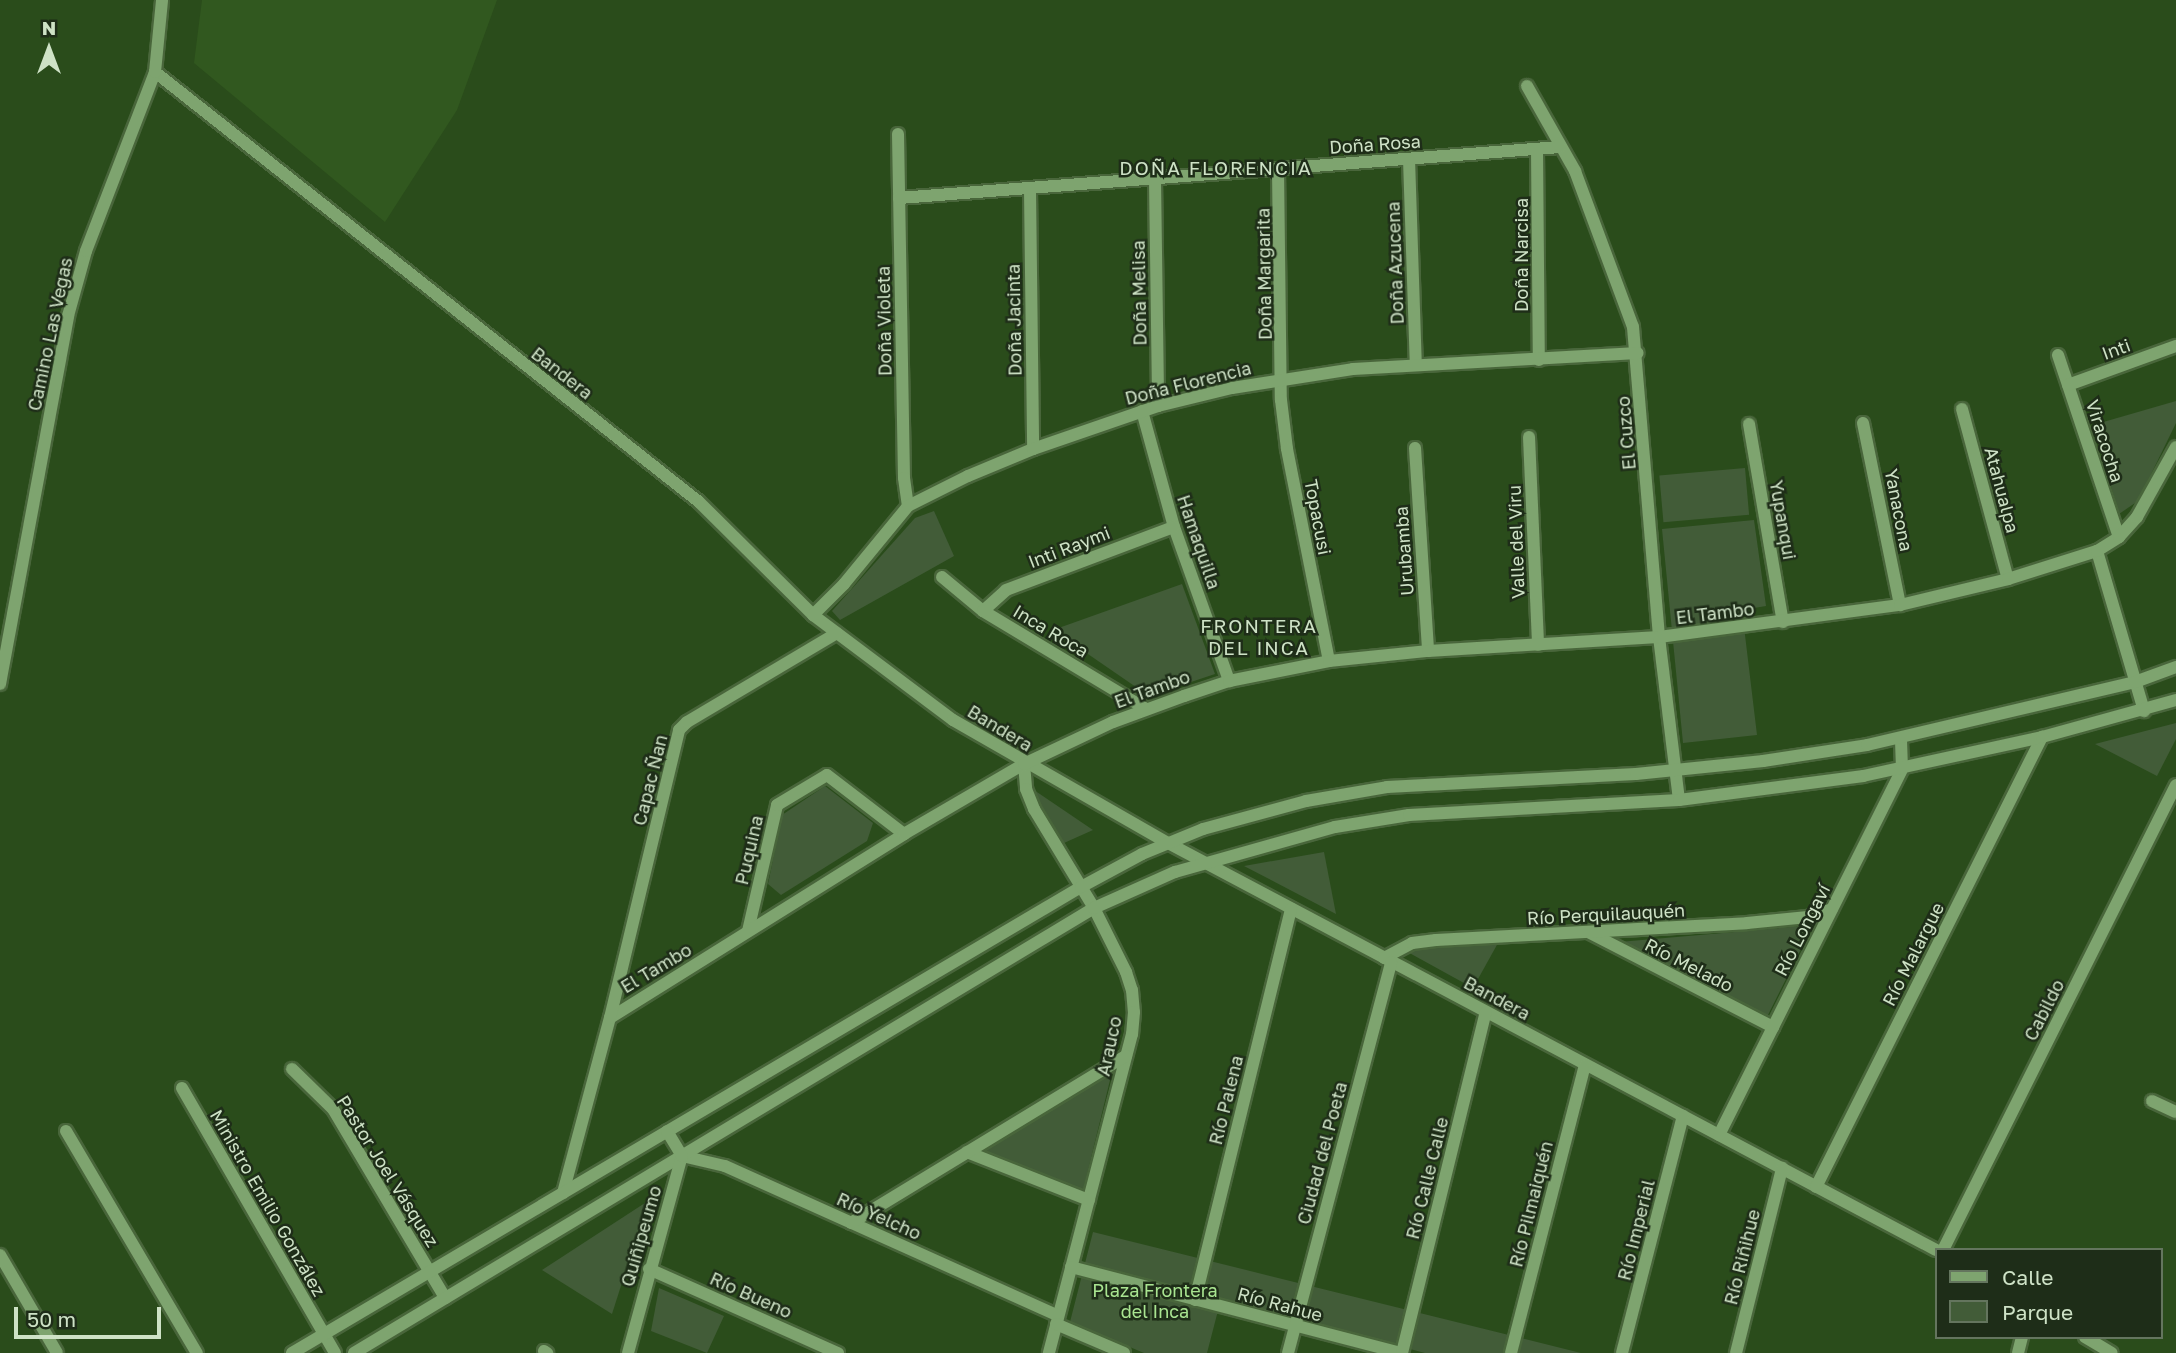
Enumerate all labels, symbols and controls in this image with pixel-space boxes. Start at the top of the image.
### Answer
north arrow [14,14,84,84]
text: N [42,16,56,39]
street label: Doña Rosa [1329,130,1421,158]
district label: DOÑA FLORENCIA [1121,157,1311,179]
street label: Doña Narcisa [1510,198,1532,312]
street label: Doña Azucena [1382,201,1408,325]
street label: Doña Margarita [1252,208,1276,340]
street label: Doña Melisa [1127,240,1151,346]
street label: Camino Las Vegas [23,255,77,413]
street label: Doña Jacinta [1002,264,1026,376]
street label: Doña Violeta [872,266,896,376]
street label: Inti [2099,334,2133,364]
street label: Bandera [527,342,597,404]
street label: Doña Florencia [1123,357,1253,409]
street label: El Cuzco [1612,395,1640,471]
street label: Viracocha [2082,397,2128,485]
street label: Atahualpa [1980,445,2024,535]
street label: Yanacona [1880,467,1918,553]
street label: Topacusi [1300,477,1336,557]
street label: Yupanqui [1765,479,1801,561]
street label: Valle del Viru [1503,485,1529,599]
street label: Hamaquilla [1173,492,1225,592]
street label: Urubamba [1390,506,1418,596]
street label: Inti Raymi [1025,522,1113,572]
street label: El Tambo [1675,597,1755,629]
street label: Inca Roca [1009,600,1093,662]
district label: FRONTERA DEL INCA [1201,615,1317,659]
street label: El Tambo [1111,665,1193,713]
street label: Bandera [964,700,1036,756]
street label: Capac Ñan [628,732,672,828]
street label: Puquina [731,813,767,887]
street label: Río Longaví [1770,881,1834,979]
street label: Río Perquilauquén [1526,899,1686,929]
street label: Río Malargue [1878,899,1948,1009]
street label: Río Melado [1641,934,1737,996]
street label: El Tambo [617,938,695,998]
street label: Bandera [1460,972,1534,1024]
street label: Cabildo [2019,976,2069,1044]
street label: Arauco [1092,1014,1126,1078]
street label: Río Palena [1204,1053,1248,1147]
street label: Ciudad del Poeta [1293,1079,1351,1227]
street label: Pastor Joel Vásquez [333,1091,443,1251]
street label: Ministro Emilio González [206,1106,330,1300]
street label: Río Calle Calle [1401,1115,1453,1241]
street label: Río Pilmaiquén [1505,1139,1557,1269]
street label: Río Imperial [1613,1177,1659,1283]
street label: Quiñipeumo [616,1183,666,1289]
street label: Río Yelcho [833,1188,925,1244]
street label: Río Riñihue [1720,1207,1764,1307]
legend [1934,1248,2162,1339]
text: Calle [2002,1264,2054,1290]
street label: Río Bueno [707,1267,795,1323]
park label: Plaza Frontera del Inca [1092,1280,1218,1322]
street label: Río Rahue [1235,1282,1325,1326]
scale bar [18,1294,164,1338]
text: Parque [2002,1299,2073,1325]
text: 50 m [27,1306,76,1332]

